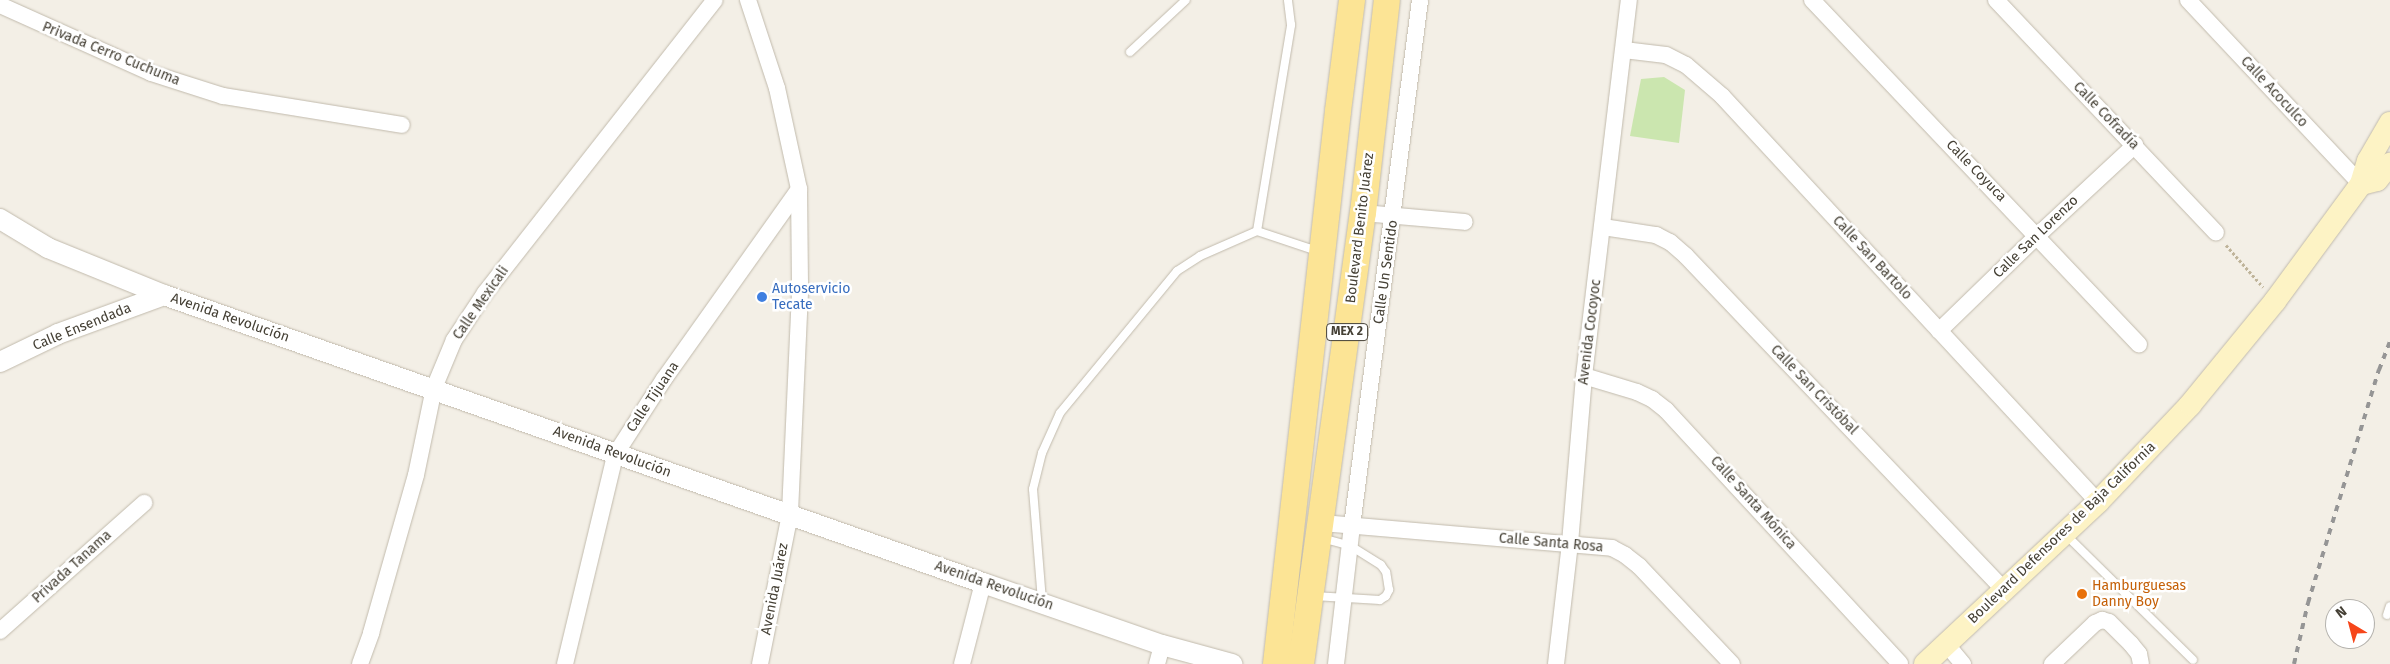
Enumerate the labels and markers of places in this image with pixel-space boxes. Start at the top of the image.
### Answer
place label: Autoservicio Tecate [772,281,850,314]
marker: Autoservicio Tecate [756,291,768,303]
place label: Hamburguesas Danny Boy [2092,578,2186,610]
marker: Hamburguesas Danny Boy [2076,588,2088,600]

